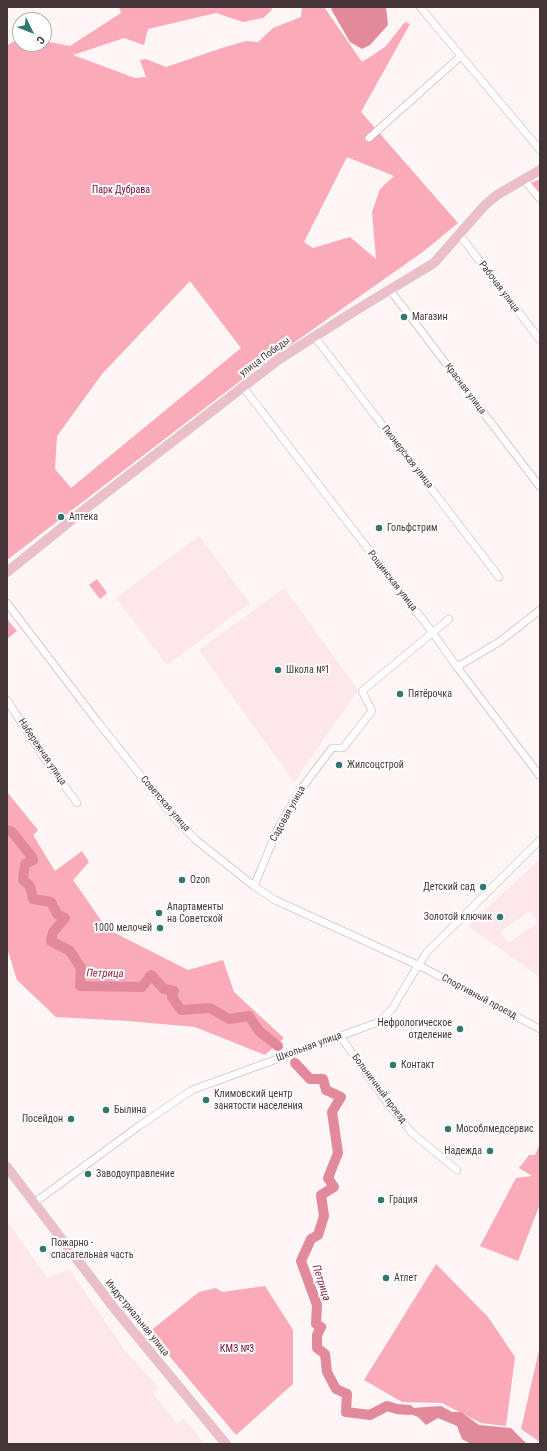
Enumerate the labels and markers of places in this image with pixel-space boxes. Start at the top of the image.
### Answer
place label: Магазин [412,311,447,323]
marker: Магазин [399,312,409,322]
place label: Аптека [69,511,98,523]
marker: Аптека [56,512,66,522]
place label: Гольфстрим [387,522,437,534]
marker: Гольфстрим [374,523,384,533]
place label: Школа №1 [286,664,330,676]
marker: Школа №1 [273,665,283,675]
place label: Пятёрочка [408,688,452,700]
marker: Пятёрочка [395,689,405,699]
place label: Жилсоцстрой [347,759,404,771]
marker: Жилсоцстрой [334,760,344,770]
place label: Ozon [190,874,210,886]
marker: Ozon [177,875,187,885]
place label: Детский сад [423,881,475,893]
marker: Детский сад [478,882,488,892]
place label: Апартаменты на Советской [167,901,223,924]
marker: Апартаменты на Советской [154,908,164,918]
place label: Золотой ключик [424,911,492,923]
marker: Золотой ключик [495,912,505,922]
place label: 1000 мелочей [94,922,152,934]
marker: 1000 мелочей [155,923,165,933]
place label: Нефрологическое отделение [378,1017,452,1040]
marker: Нефрологическое отделение [455,1024,465,1034]
place label: Контакт [401,1059,435,1071]
marker: Контакт [388,1060,398,1070]
place label: Климовский центр занятости населения [214,1088,302,1112]
marker: Климовский центр занятости населения [201,1095,211,1105]
place label: Былина [114,1104,146,1116]
marker: Былина [101,1105,111,1115]
place label: Посейдон [22,1113,63,1125]
marker: Посейдон [66,1114,76,1124]
place label: Мособлмедсервис [456,1123,534,1135]
marker: Мособлмедсервис [443,1124,453,1134]
place label: Надежда [444,1145,482,1157]
marker: Надежда [485,1146,495,1156]
place label: Заводоуправление [96,1168,175,1180]
marker: Заводоуправление [83,1169,93,1179]
place label: Грация [389,1194,418,1206]
marker: Грация [376,1195,386,1205]
place label: Пожарно - спасательная часть [51,1237,134,1260]
marker: Пожарно - спасательная часть [38,1244,48,1254]
place label: Атлет [394,1272,417,1284]
marker: Атлет [381,1273,391,1283]

